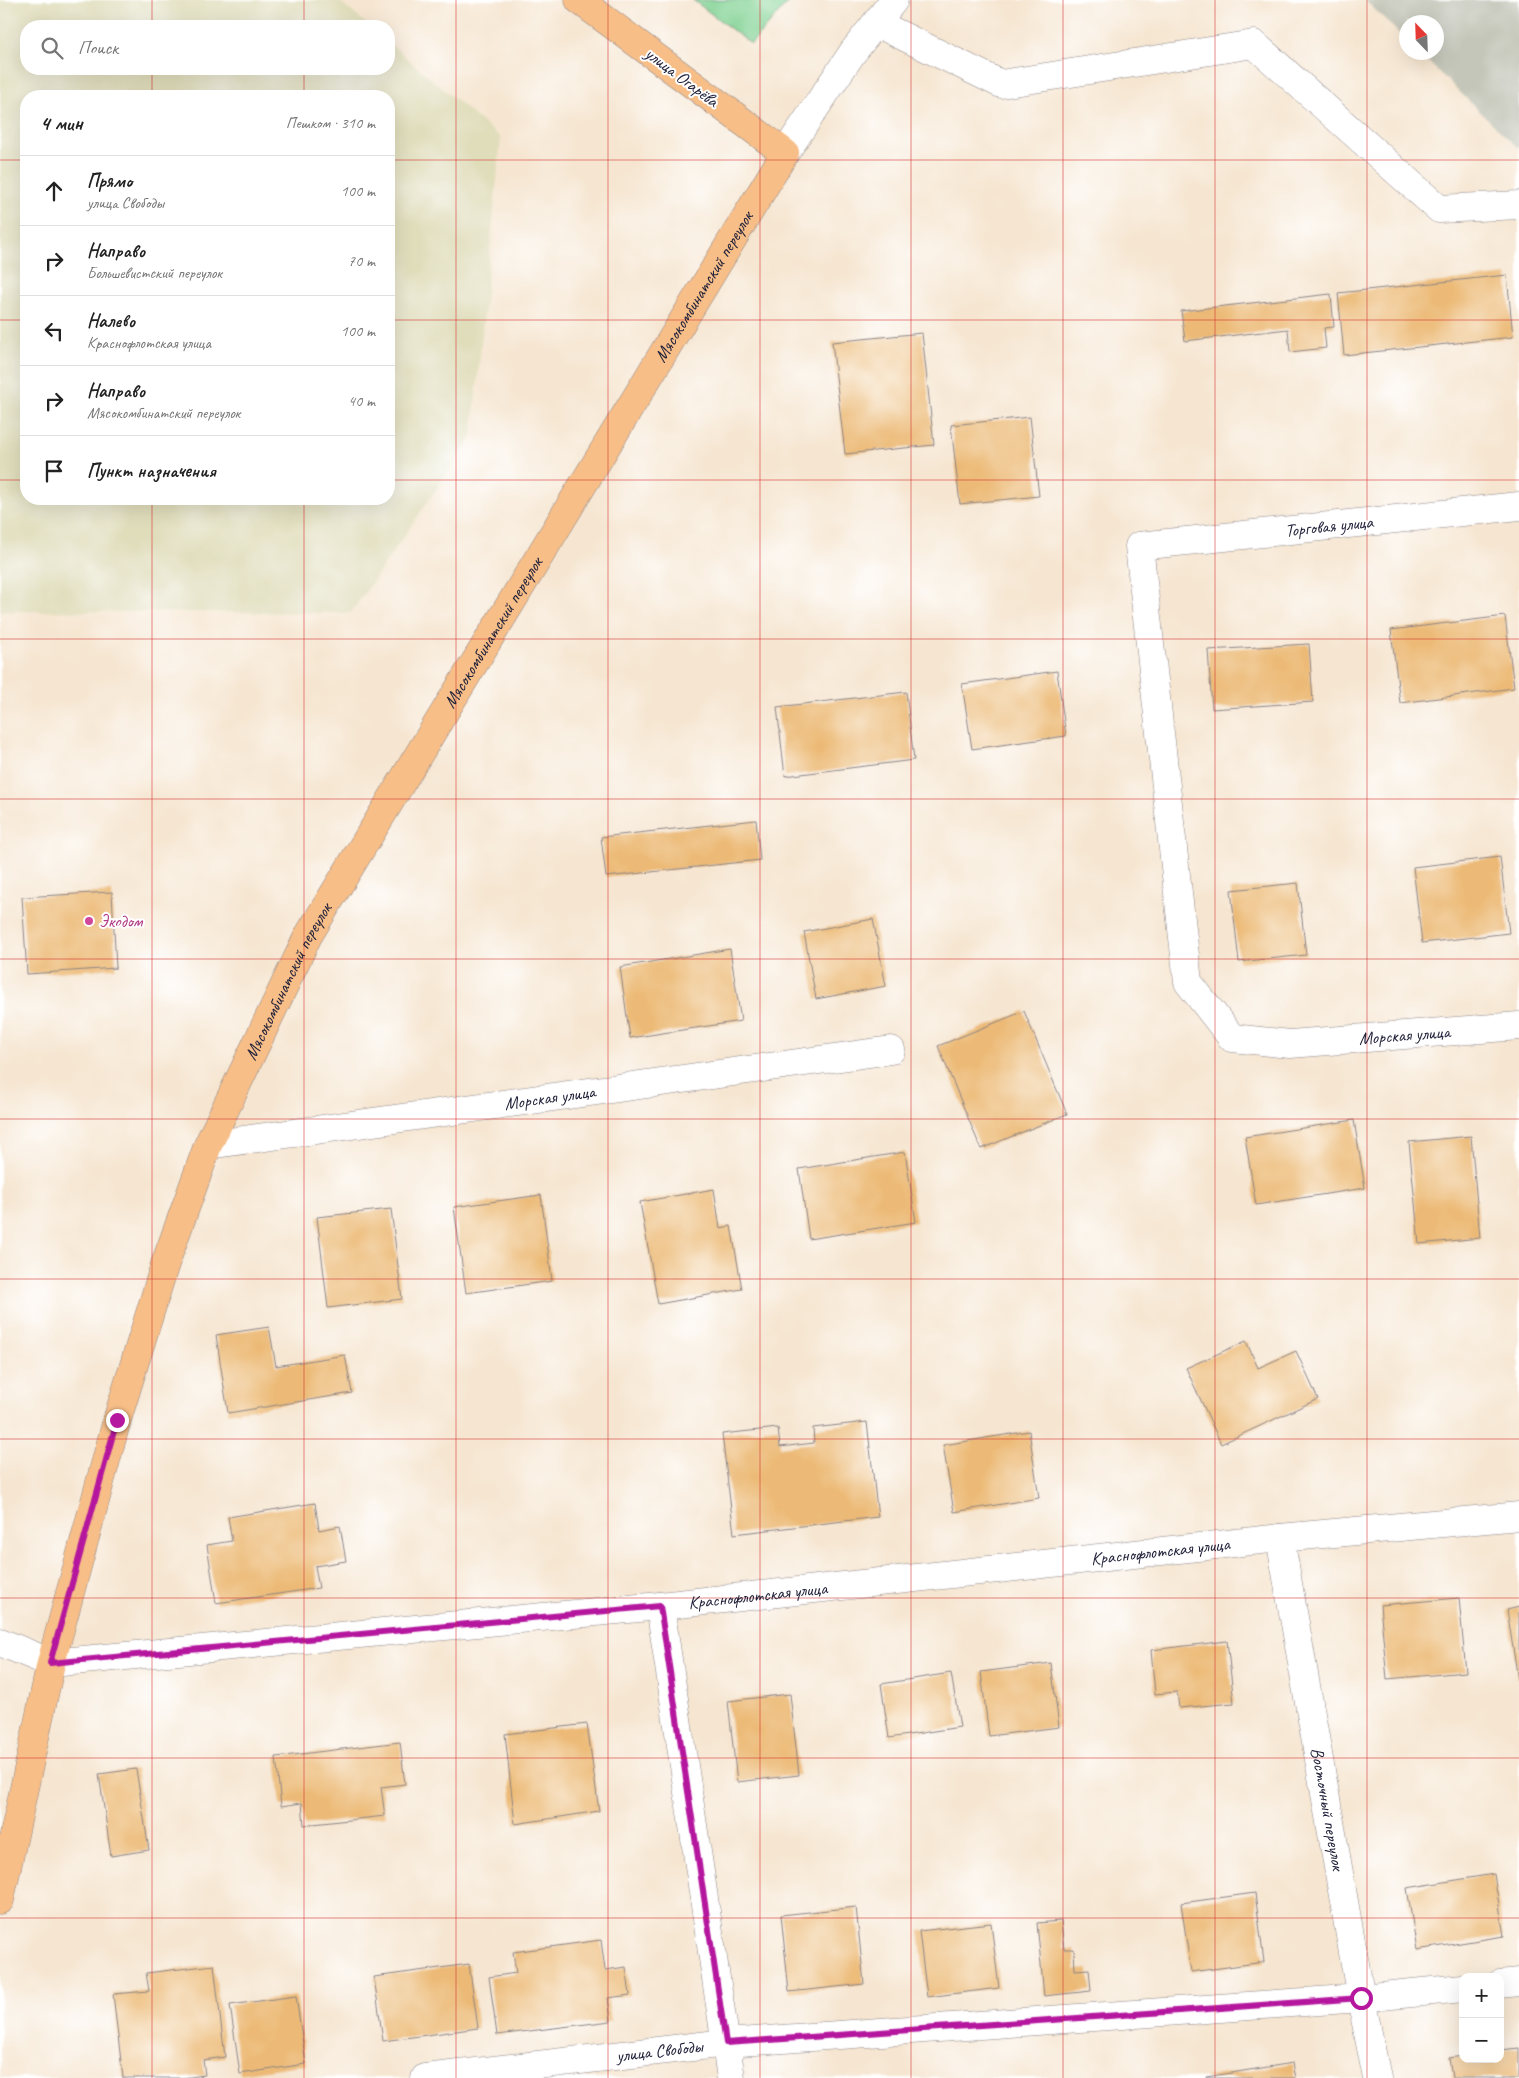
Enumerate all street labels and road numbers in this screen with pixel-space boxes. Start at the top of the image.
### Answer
street label: улица Огарёва [640,42,724,112]
street label: Мясокомбинатский переулок [649,205,759,366]
street label: Торговая улица [1284,510,1375,542]
street label: Мясокомбинатский переулок [439,551,548,712]
street label: Мясокомбинатский переулок [239,897,338,1063]
street label: Морская улица [1358,1020,1452,1050]
street label: Морская улица [503,1080,598,1115]
street label: Краснофлотская улица [1090,1532,1232,1570]
street label: Краснофлотская улица [687,1577,830,1614]
street label: Восточный переулок [1306,1746,1350,1874]
street label: улица Свободы [614,2035,705,2067]

